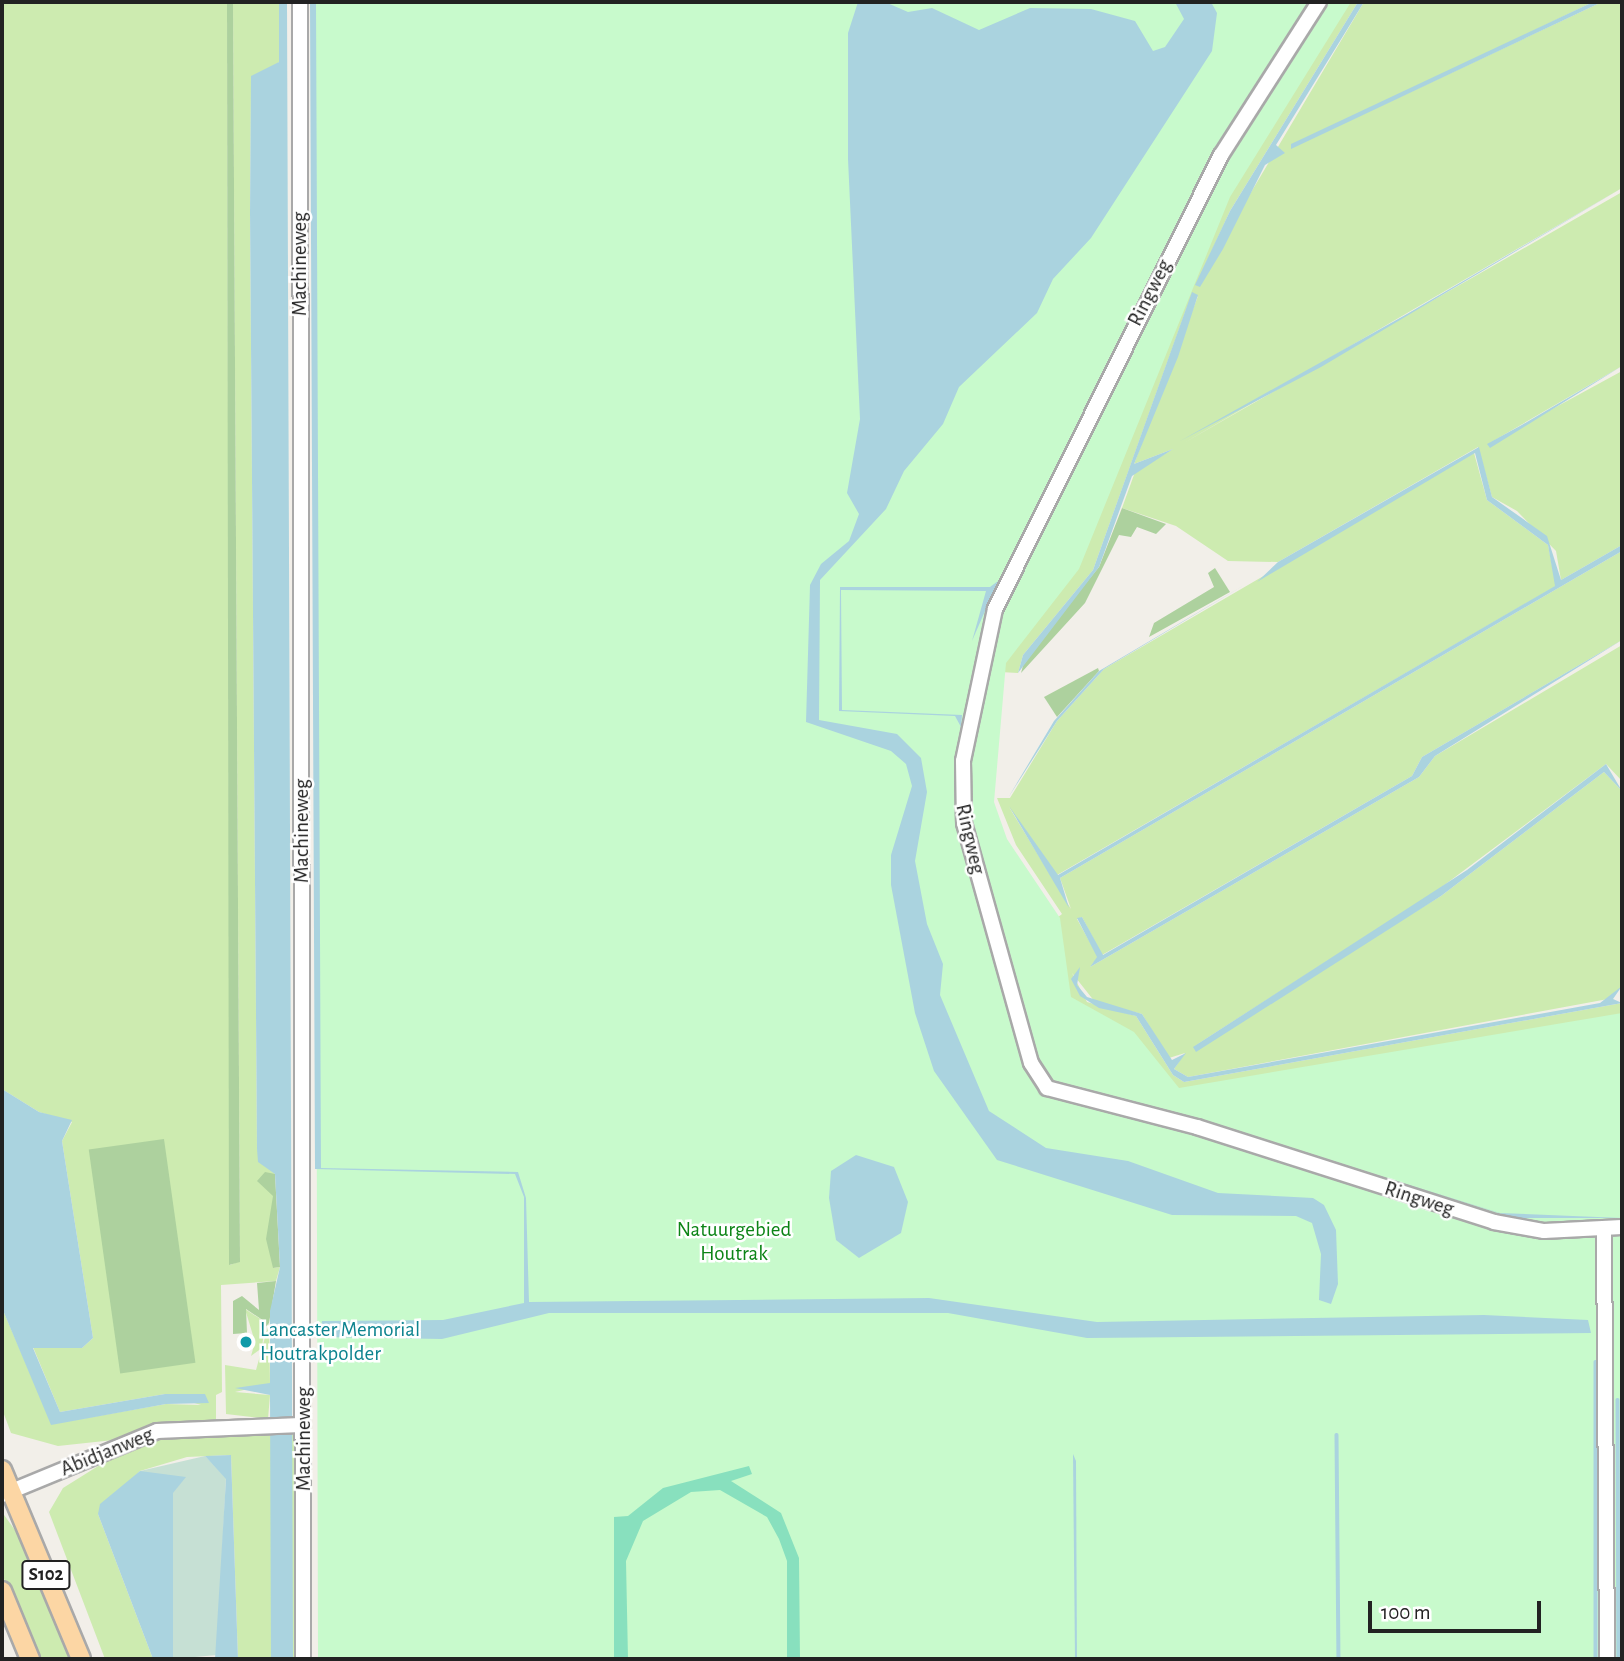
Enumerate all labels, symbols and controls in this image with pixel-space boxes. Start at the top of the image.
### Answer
street label: Machineweg [287,212,313,316]
street label: Ringweg [1123,255,1177,331]
street label: Machineweg [289,779,315,883]
street label: Ringweg [950,801,990,877]
street label: Ringweg [1381,1176,1457,1222]
park label: Natuurgebied Houtrak [677,1217,791,1267]
place label: Lancaster Memorial Houtrakpolder [260,1317,420,1367]
marker: Lancaster Memorial Houtrakpolder [238,1334,254,1350]
street label: Machineweg [291,1387,317,1491]
street label: Abidjanweg [57,1422,157,1482]
road number: S102 [20,1560,72,1590]
scale bar [1372,1588,1545,1632]
text: 100 m [1381,1602,1431,1623]

